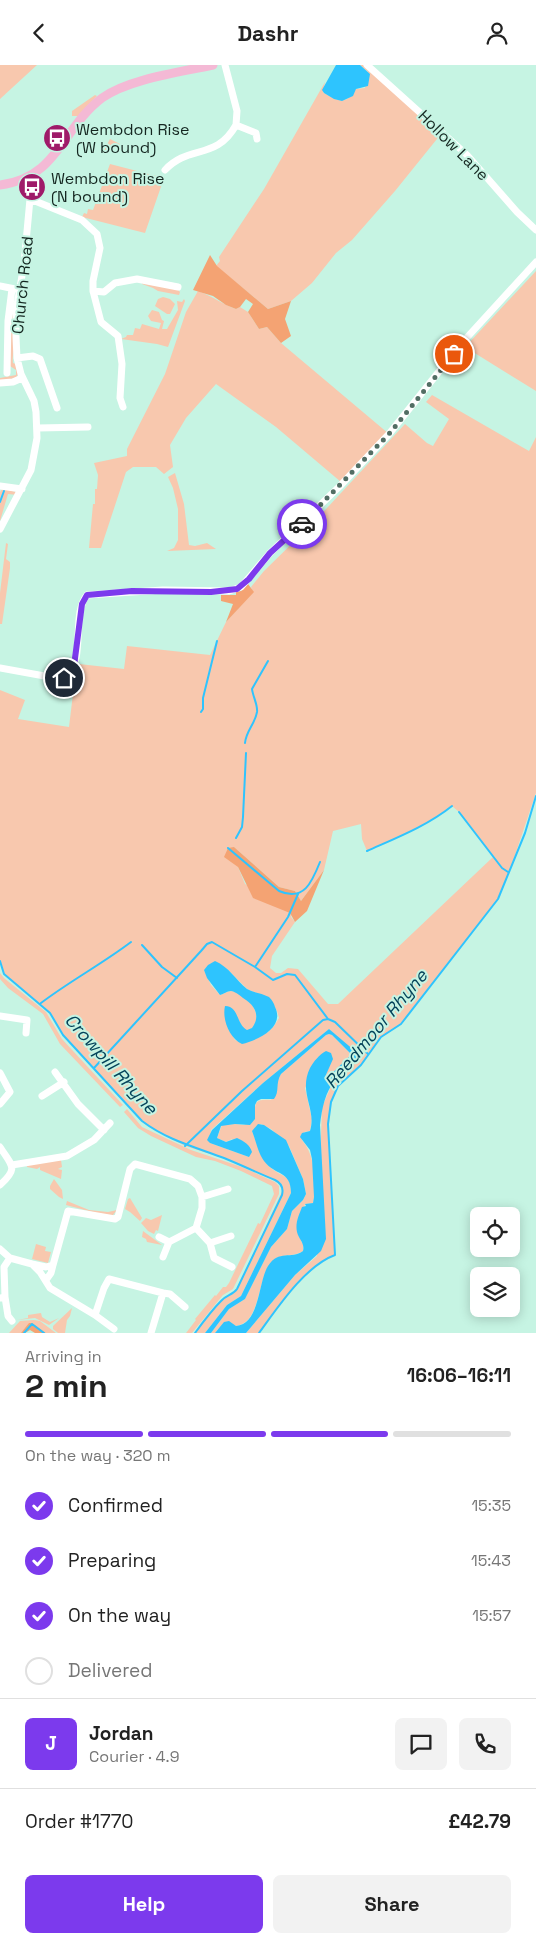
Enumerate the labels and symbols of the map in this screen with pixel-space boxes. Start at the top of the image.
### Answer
street label: Hollow Lane [414,105,494,185]
place label: Wembdon Rise (W bound) [76,119,189,158]
bus stop icon: Wembdon Rise (W bound) [42,123,72,153]
place label: Wembdon Rise (N bound) [51,168,164,207]
bus stop icon: Wembdon Rise (N bound) [17,172,47,202]
street label: Church Road [7,235,38,335]
pin [433,333,475,375]
courier [277,499,327,549]
pin [43,657,85,699]
water label: Reedmoor Rhyne [319,963,433,1093]
water label: Crowpill Rhyne [60,1008,164,1120]

